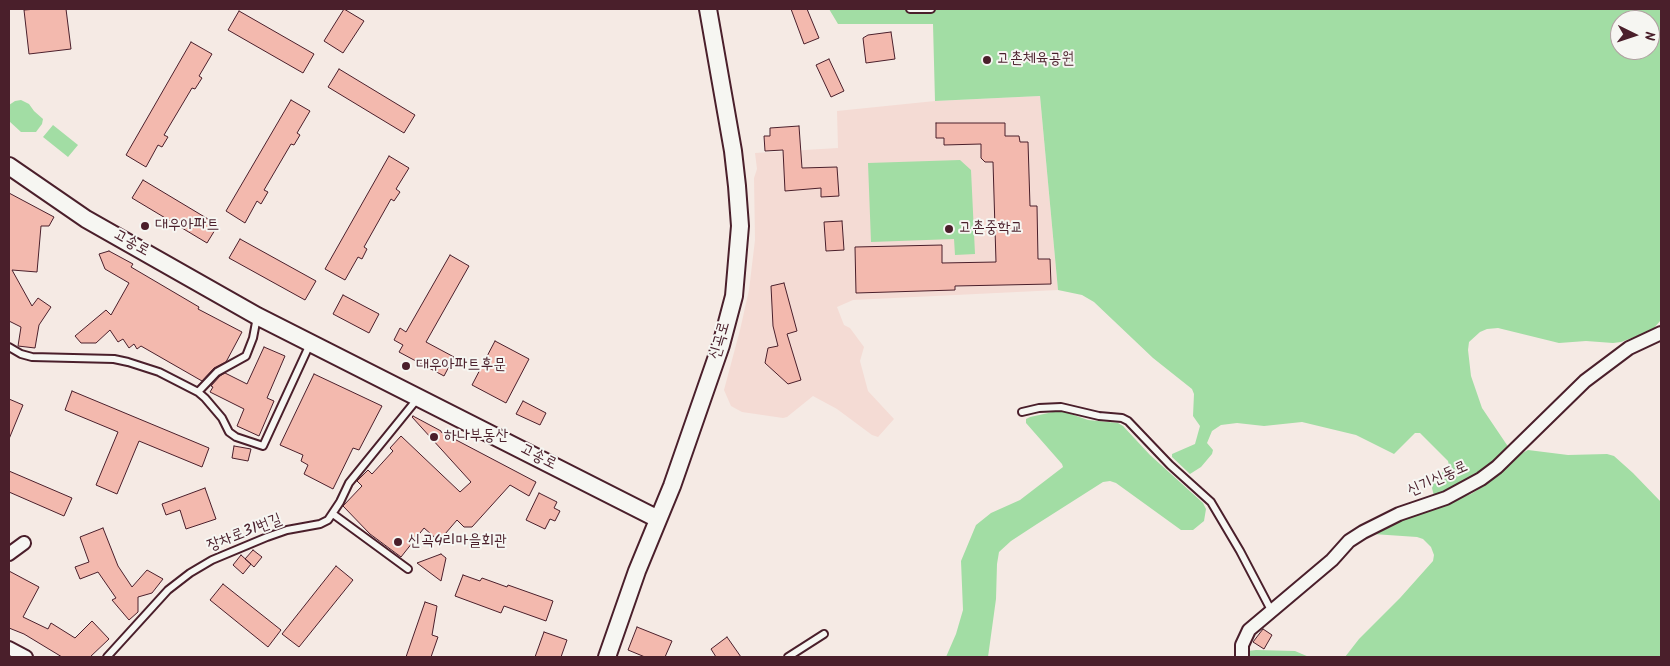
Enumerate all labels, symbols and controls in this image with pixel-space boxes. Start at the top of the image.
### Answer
north arrow [1610,10,1660,60]
text: N [1638,31,1660,41]
place label: 고촌체육공원 [997,50,1074,70]
marker: 고촌체육공원 [981,54,993,66]
place label: 대우아파트 [155,216,219,236]
place label: 고촌중학교 [959,219,1023,239]
marker: 대우아파트 [139,220,151,232]
marker: 고촌중학교 [943,223,955,235]
street label: 고송로 [109,226,153,262]
street label: 신곡로 [706,320,736,362]
place label: 대우아파트후문 [416,356,506,376]
marker: 대우아파트후문 [400,360,412,372]
place label: 하나부동산 [444,427,508,447]
marker: 하나부동산 [428,431,440,443]
street label: 고송로 [516,441,560,475]
street label: 신기신동로 [1405,458,1471,502]
street label: 장차로31번길 [205,511,285,557]
place label: 신곡4리마을회관 [408,532,507,552]
marker: 신곡4리마을회관 [392,536,404,548]

